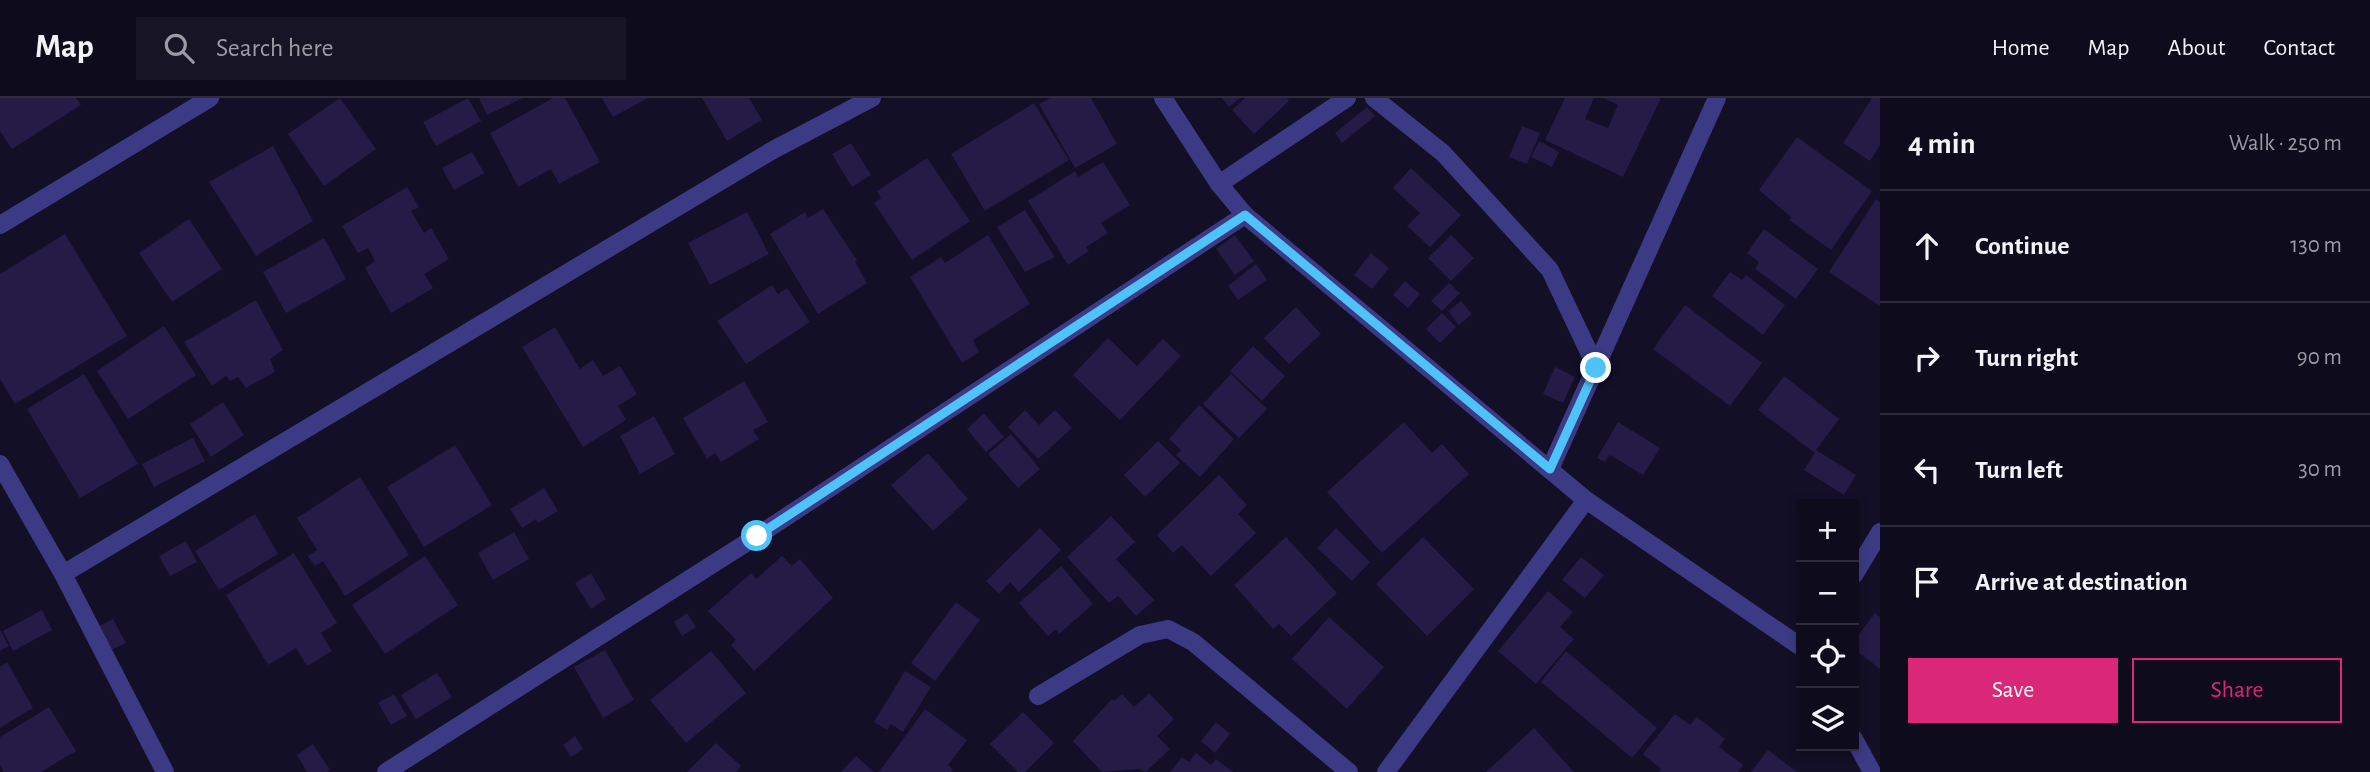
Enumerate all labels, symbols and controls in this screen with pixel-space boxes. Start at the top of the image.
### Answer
search box [136,17,626,80]
icon: search [160,29,198,67]
text: Map [35,31,94,64]
text: Search here [216,35,334,61]
text: Home [1992,36,2050,60]
text: Map [2088,36,2130,60]
text: About [2168,36,2225,60]
text: Contact [2263,36,2335,60]
text: 4 min [1908,129,1976,159]
text: Walk · 250 m [2229,132,2342,155]
icon: ahead [1908,227,1946,265]
text: Continue [1975,233,2070,259]
text: 130 m [2290,234,2342,257]
icon: right [1908,339,1946,377]
text: Turn right [1975,345,2078,371]
text: 90 m [2297,346,2342,369]
route end [1580,352,1611,383]
icon: left [1908,451,1946,489]
text: Turn left [1975,457,2063,483]
text: 30 m [2298,458,2342,481]
map controls [1796,499,1859,751]
button: + [1796,499,1859,562]
route start [741,520,772,551]
button: − [1796,562,1859,625]
icon: arrive [1908,563,1946,601]
text: Arrive at destination [1975,569,2188,595]
button: locate [1796,625,1859,688]
button: Save [1908,658,2118,723]
button: Share [2132,658,2342,723]
button: layers [1796,688,1859,751]

